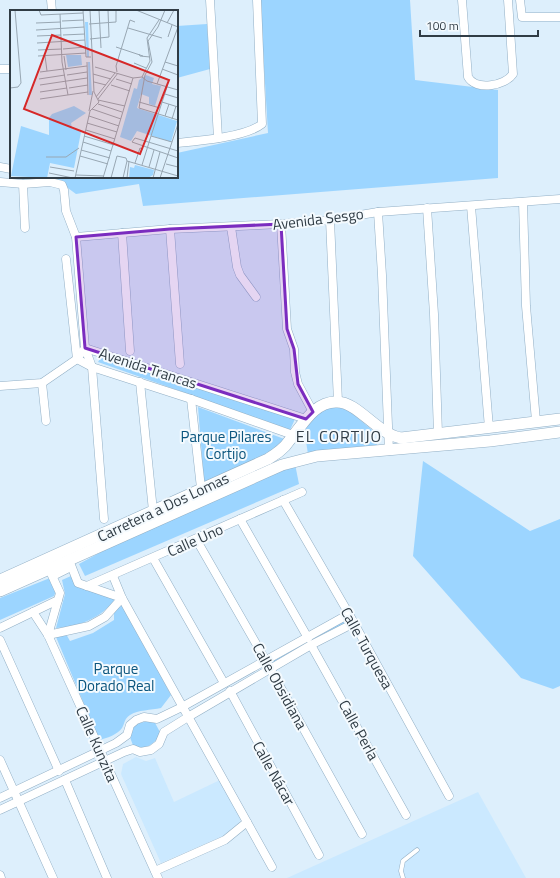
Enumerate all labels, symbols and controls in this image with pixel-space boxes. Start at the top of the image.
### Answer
inset map [10,10,178,178]
scale bar [420,12,538,38]
text: 100 m [426,16,459,35]
street label: Avenida Sesgo [271,202,365,236]
street label: Avenida Trancas [96,341,200,395]
district label: EL CORTIJO [296,424,382,448]
park label: Parque Pilares Cortijo [181,425,271,465]
street label: Carretera a Dos Lomas [93,466,233,548]
street label: Calle Uno [163,517,227,563]
street label: Calle Turquesa [335,603,399,694]
street label: Calle Obsidiana [247,639,314,734]
park label: Parque Dorado Real [77,657,155,697]
street label: Calle Perla [333,696,385,765]
street label: Calle Kunzita [70,702,124,786]
street label: Calle Nácar [247,737,301,809]

